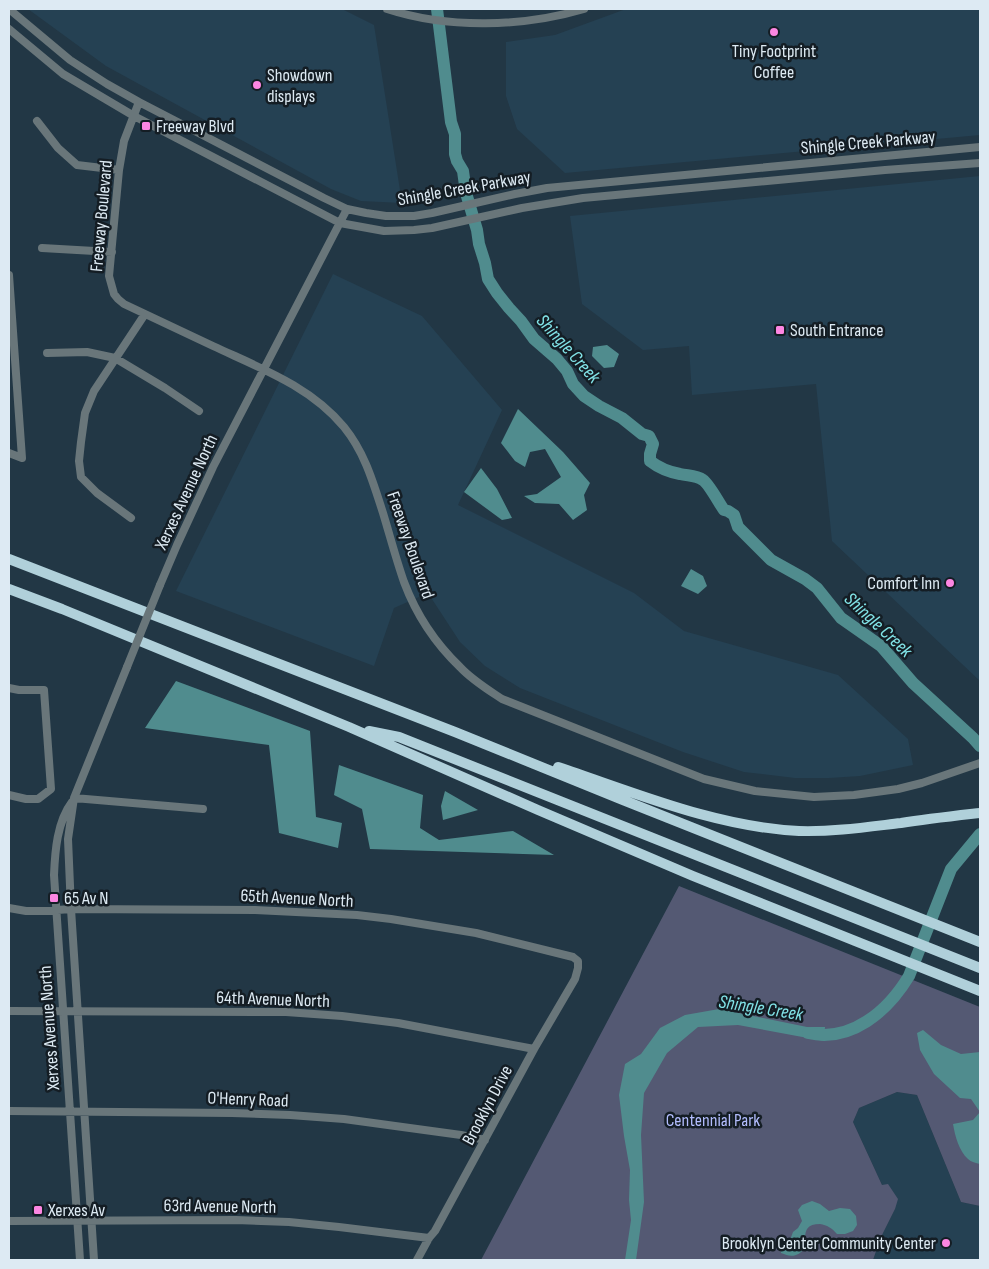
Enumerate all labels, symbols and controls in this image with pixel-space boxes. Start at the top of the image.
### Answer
marker: Tiny Footprint Coffee [768,26,780,38]
place label: Tiny Footprint Coffee [732,41,817,83]
place label: Showdown displays [267,65,333,107]
marker: Showdown displays [251,79,263,91]
place label: Freeway Blvd [156,116,234,137]
marker: Freeway Blvd [140,120,152,132]
street label: Shingle Creek Parkway [800,126,936,159]
street label: Freeway Boulevard [86,159,117,273]
street label: Shingle Creek Parkway [396,166,532,211]
water label: Shingle Creek [531,310,605,389]
place label: South Entrance [790,320,883,341]
marker: South Entrance [774,324,786,336]
street label: Xerxes Avenue North [150,431,222,554]
street label: Freeway Boulevard [382,489,439,602]
place label: Comfort Inn [867,573,940,594]
marker: Comfort Inn [944,577,956,589]
water label: Shingle Creek [839,588,918,663]
street label: 65th Avenue North [240,885,354,912]
place label: 65 Av N [64,888,108,909]
marker: 65 Av N [48,892,60,904]
street label: Xerxes Avenue North [35,965,64,1092]
street label: 64th Avenue North [216,987,330,1012]
water label: Shingle Creek [717,990,805,1027]
street label: Brooklyn Drive [458,1062,517,1149]
street label: O'Henry Road [207,1088,289,1111]
park label: Centennial Park [666,1110,760,1131]
street label: 63rd Avenue North [163,1195,277,1218]
place label: Xerxes Av [47,1200,105,1221]
marker: Xerxes Av [32,1204,44,1216]
place label: Brooklyn Center Community Center [722,1233,936,1254]
marker: Brooklyn Center Community Center [940,1237,952,1249]

